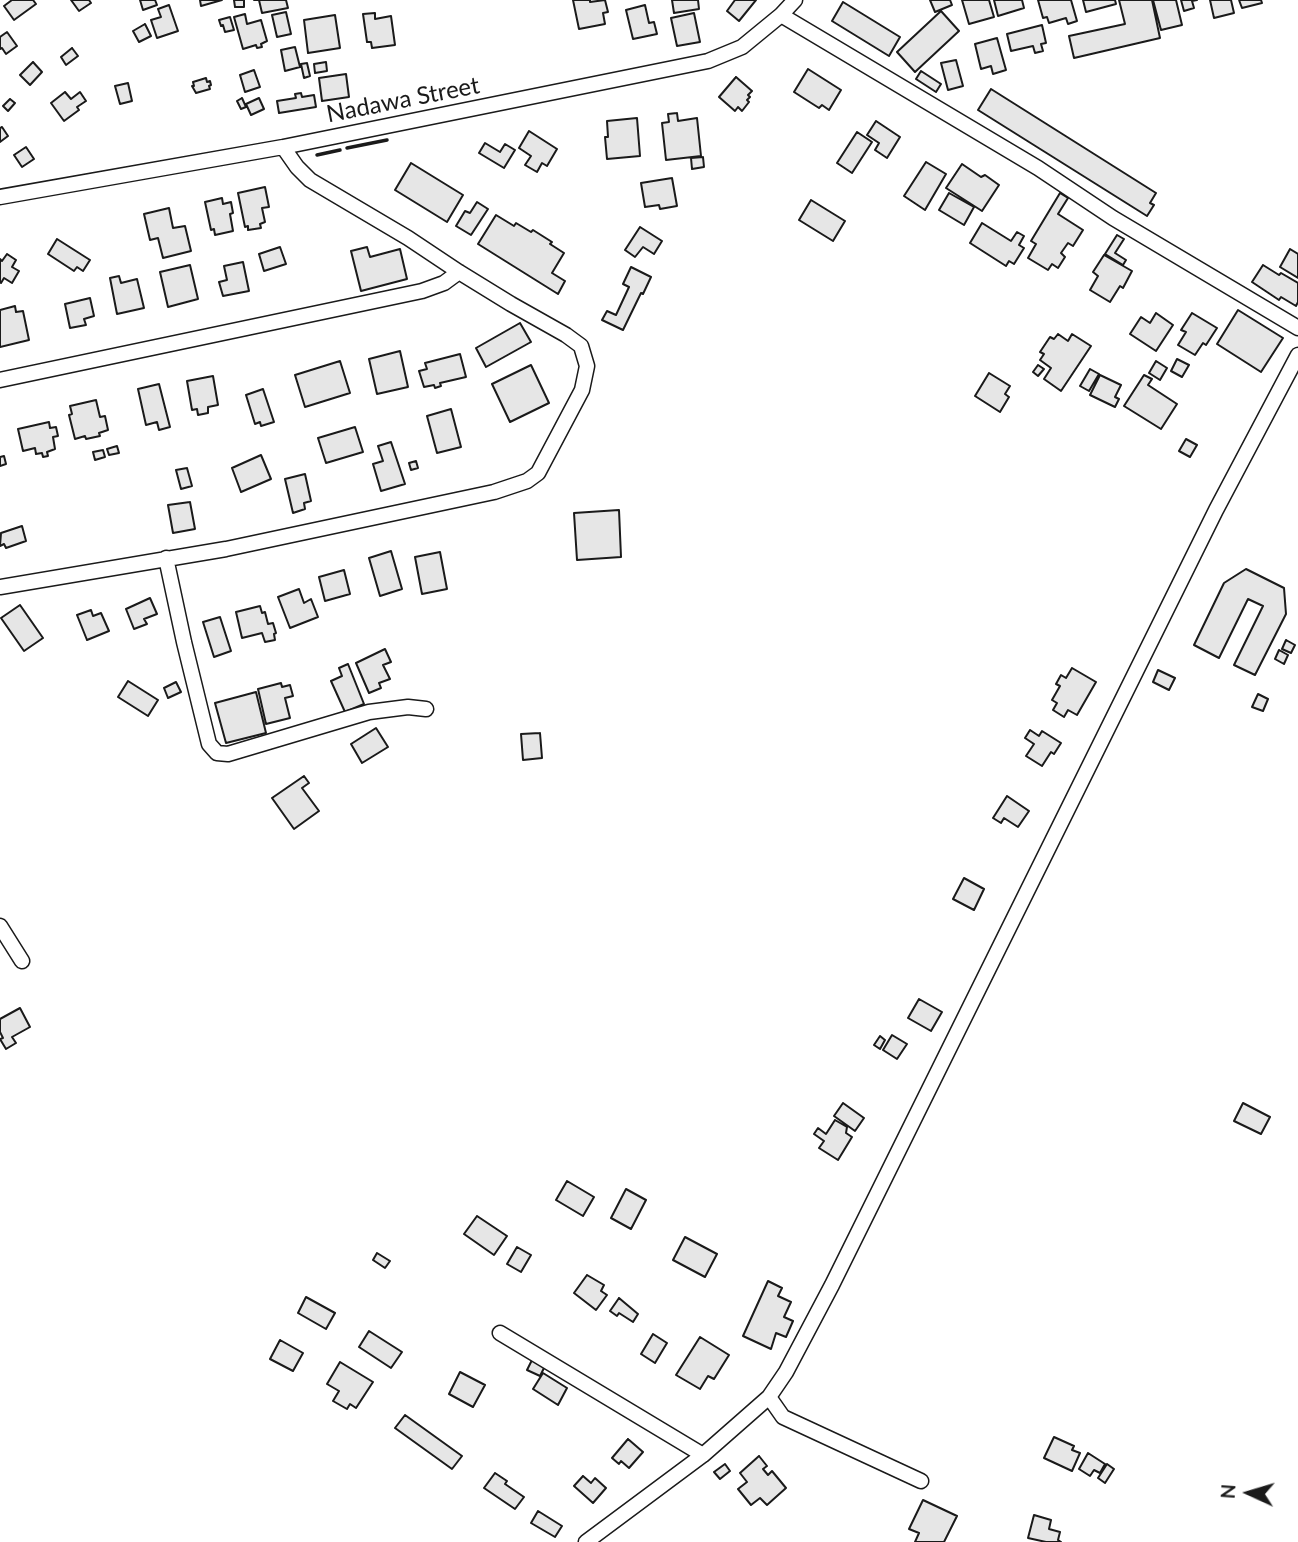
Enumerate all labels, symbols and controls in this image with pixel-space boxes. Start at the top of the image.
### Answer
street label: Nadawa Street [324,71,482,129]
north arrow [1214,1458,1284,1528]
text: N [1216,1483,1240,1500]

